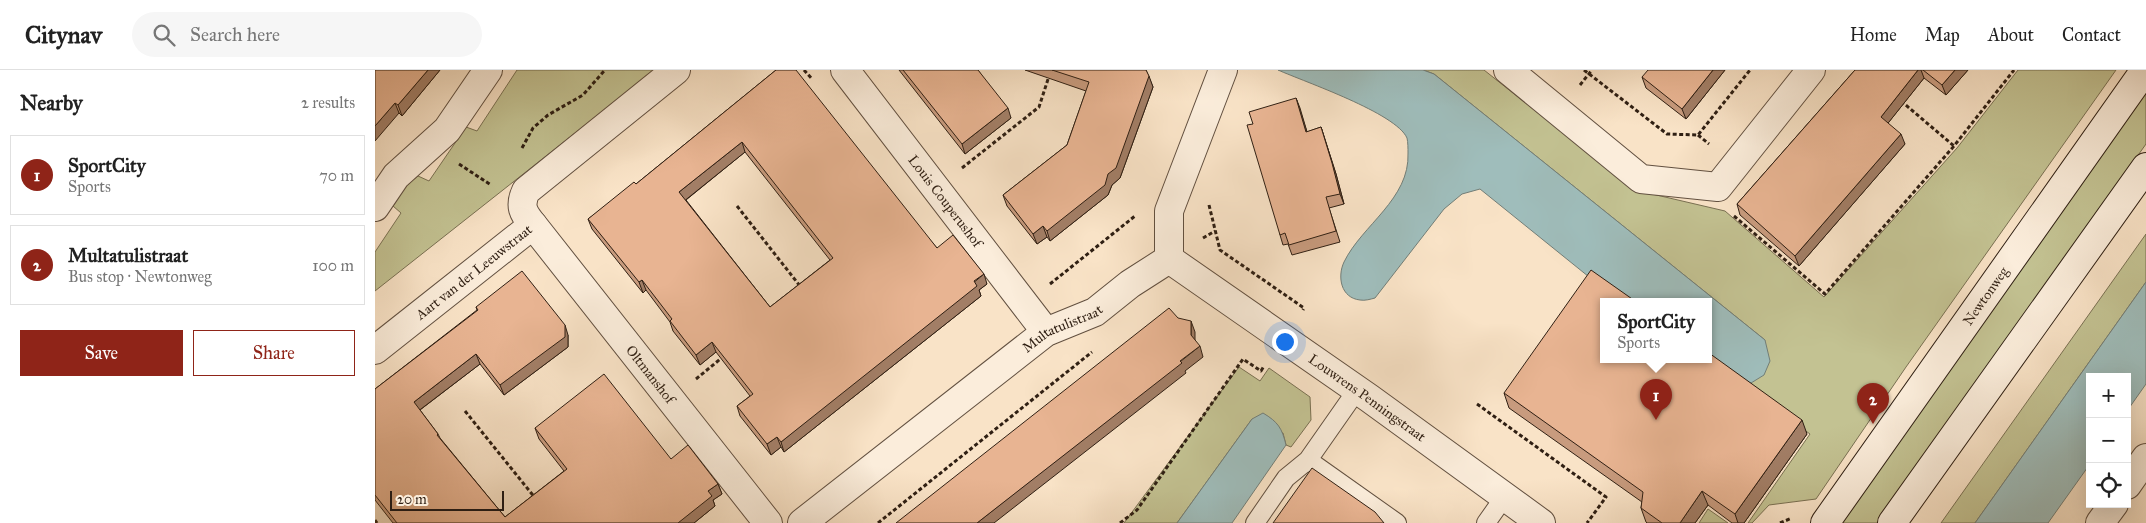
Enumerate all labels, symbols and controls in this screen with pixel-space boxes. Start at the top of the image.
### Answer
search box [132,12,482,57]
text: Citynav [25,20,102,50]
icon: search [150,21,178,49]
text: Search here [190,23,280,46]
text: Home [1850,24,1897,46]
text: Map [1925,24,1960,46]
text: About [1988,24,2034,46]
text: Contact [2062,24,2121,46]
text: Nearby [20,90,83,116]
text: 2 results [301,93,355,112]
street label: Louis Couperushof [905,152,987,252]
text: SportCity [68,154,146,177]
text: 1 [34,166,40,185]
text: 70 m [319,166,354,185]
text: Sports [68,177,111,196]
street label: Aart van der Leeuwstraat [411,221,535,324]
text: Multatulistraat [68,244,188,267]
text: 2 [33,256,41,275]
text: 100 m [312,256,354,275]
street label: Newtonweg [1959,263,2012,328]
text: Bus stop · Newtonweg [68,267,212,286]
popup [1600,298,1712,363]
street label: Multatulistraat [1019,301,1106,356]
text: SportCity [1617,310,1695,333]
your location [1272,329,1298,355]
button: Save [20,330,183,376]
button: Share [193,330,355,376]
text: Sports [1617,333,1660,352]
street label: Oltmanshof [623,342,680,408]
street label: Louwrens Penningstraat [1306,350,1429,445]
map controls [2086,373,2131,508]
button: + [2086,373,2131,418]
pin: 1 [1640,379,1672,420]
pin: 2 [1857,383,1889,424]
button: − [2086,418,2131,463]
button: locate [2086,463,2131,508]
scale bar [390,488,504,511]
text: 20 m [397,491,427,508]

